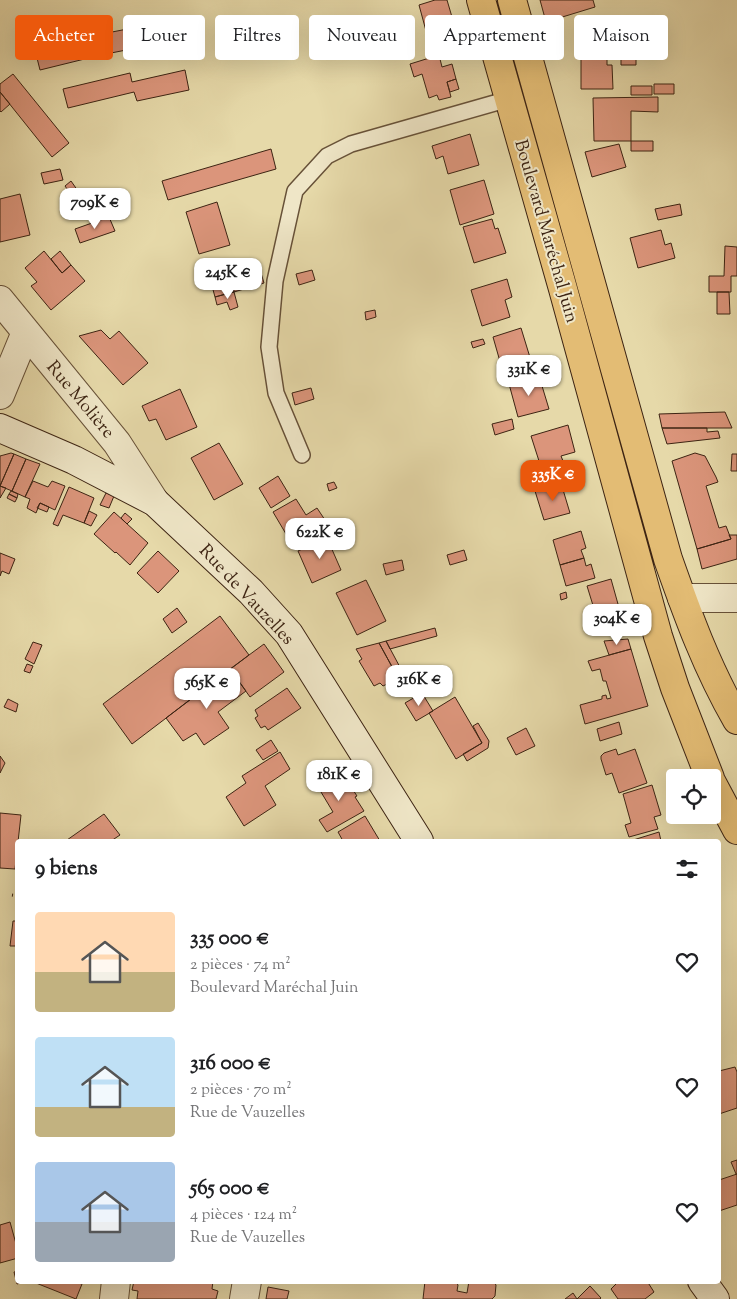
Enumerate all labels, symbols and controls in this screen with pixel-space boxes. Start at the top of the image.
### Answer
chip: Acheter [15,15,113,60]
chip: Louer [123,15,205,60]
chip: Filtres [215,15,299,60]
chip: Nouveau [309,15,415,60]
chip: Appartement [425,15,564,60]
chip: Maison [574,15,668,60]
street label: Boulevard Maréchal Juin [506,137,584,327]
pin: 709K € [54,188,136,230]
text: 709K € [71,192,119,215]
pin: 245K € [187,258,269,300]
text: 245K € [205,262,251,285]
pin: 331K € [488,354,570,397]
street label: Rue Molière [39,356,120,445]
text: 331K € [507,359,551,382]
pin: 335K € [512,460,594,502]
text: 335K € [531,464,575,487]
pin: 622K € [279,518,361,560]
text: 622K € [296,522,344,545]
street label: Rue de Vauzelles [192,539,299,652]
pin: 304K € [576,604,658,646]
text: 304K € [594,608,640,631]
pin: 316K € [378,664,460,707]
pin: 565K € [166,668,248,710]
text: 316K € [397,669,441,692]
text: 565K € [185,672,229,695]
pin: 181K € [298,760,380,802]
text: 181K € [317,764,361,787]
map controls [666,769,721,824]
button: locate [666,769,721,824]
text: 9 biens [35,854,97,884]
icon: filters [673,855,701,883]
text: 335 000 € [190,924,269,954]
icon: home [75,932,135,992]
icon: heart [673,948,701,976]
text: 2 pièces · 74 m² [190,954,291,977]
text: Boulevard Maréchal Juin [190,977,359,1000]
text: 316 000 € [190,1049,271,1079]
icon: home [75,1057,135,1117]
icon: heart [673,1073,701,1101]
text: 2 pièces · 70 m² [190,1079,292,1102]
text: Rue de Vauzelles [190,1102,305,1125]
text: 565 000 € [190,1174,270,1204]
icon: home [75,1182,135,1242]
icon: heart [673,1198,701,1226]
text: 4 pièces · 124 m² [190,1204,297,1227]
text: Rue de Vauzelles [190,1227,305,1250]

